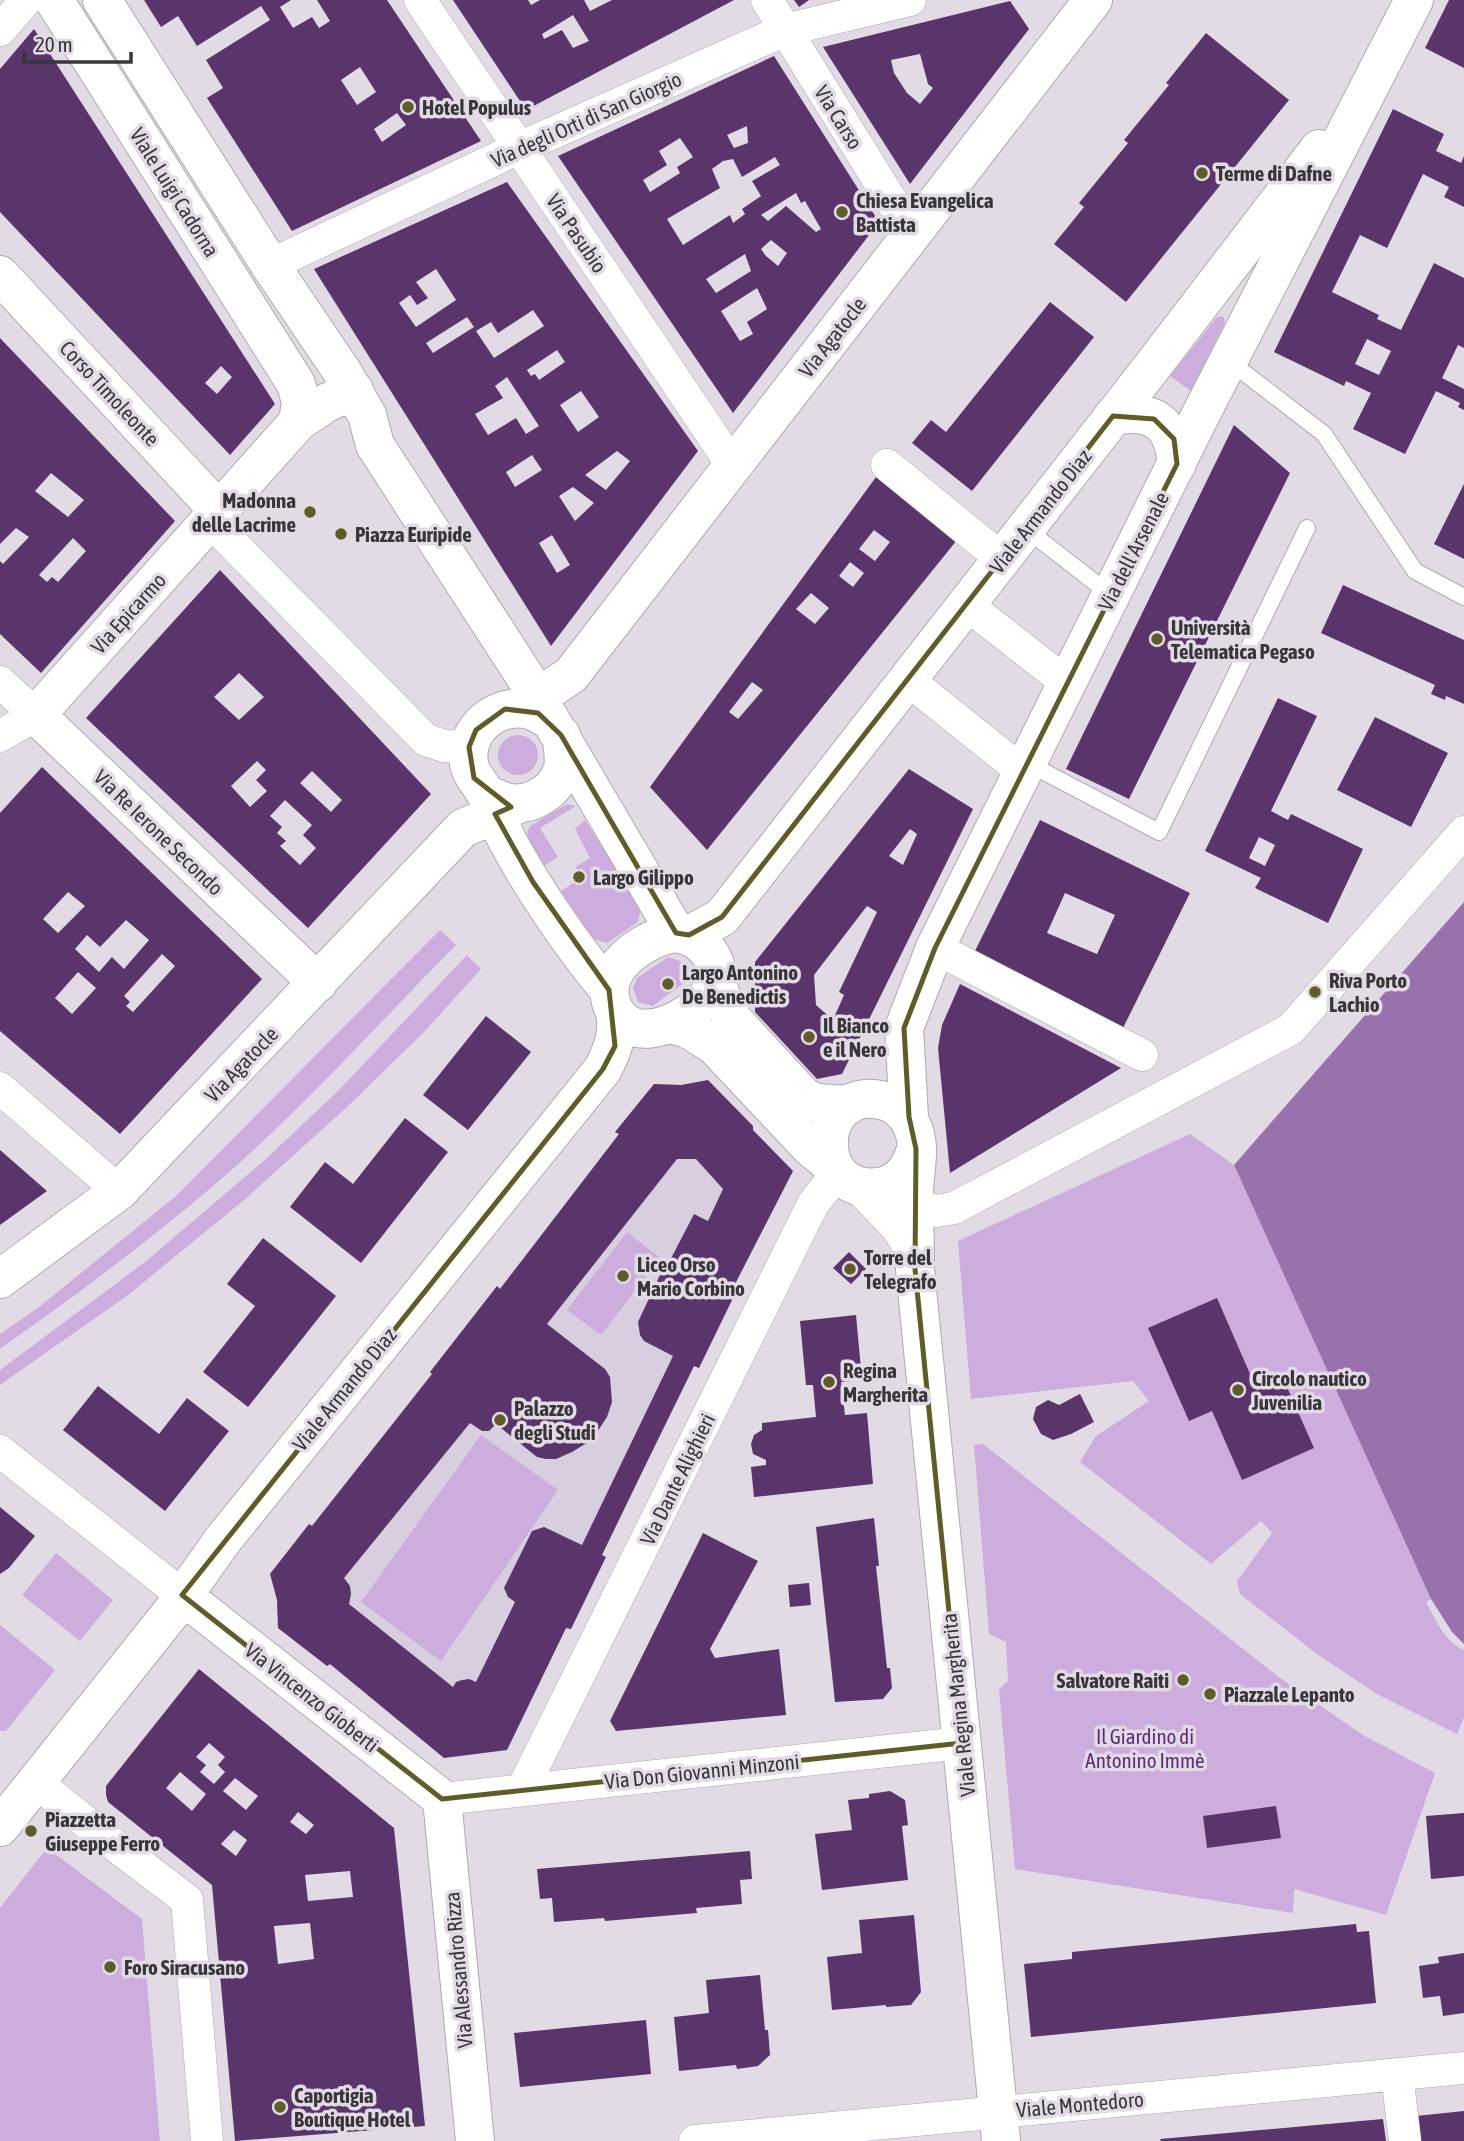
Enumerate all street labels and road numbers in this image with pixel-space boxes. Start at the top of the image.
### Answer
street label: Via degli Orti di San Giorgio [487,66,685,172]
street label: Via Carso [810,81,868,153]
street label: Viale Luigi Cadorna [126,123,224,261]
street label: Via Pasubio [542,189,612,277]
street label: Via Agatocle [793,292,871,382]
street label: Corso Timoleonte [55,336,165,450]
street label: Viale Armando Diaz [984,444,1096,578]
street label: Via dell'Arsenale [1093,488,1173,614]
street label: Via Epicarmo [86,568,170,658]
street label: Via Re Ierone Secondo [89,764,229,900]
street label: Via Agatocle [199,1022,283,1106]
street label: Viale Armando Diaz [287,1323,401,1455]
street label: Via Dante Alighieri [635,1409,719,1549]
street label: Viale Regina Margherita [936,1612,980,1798]
street label: Via Vincenzo Gioberti [240,1637,384,1757]
street label: Via Don Giovanni Minzoni [603,1749,801,1793]
street label: Via Alessandro Rizza [439,1891,477,2049]
street label: Viale Montedoro [1015,2086,1145,2122]

